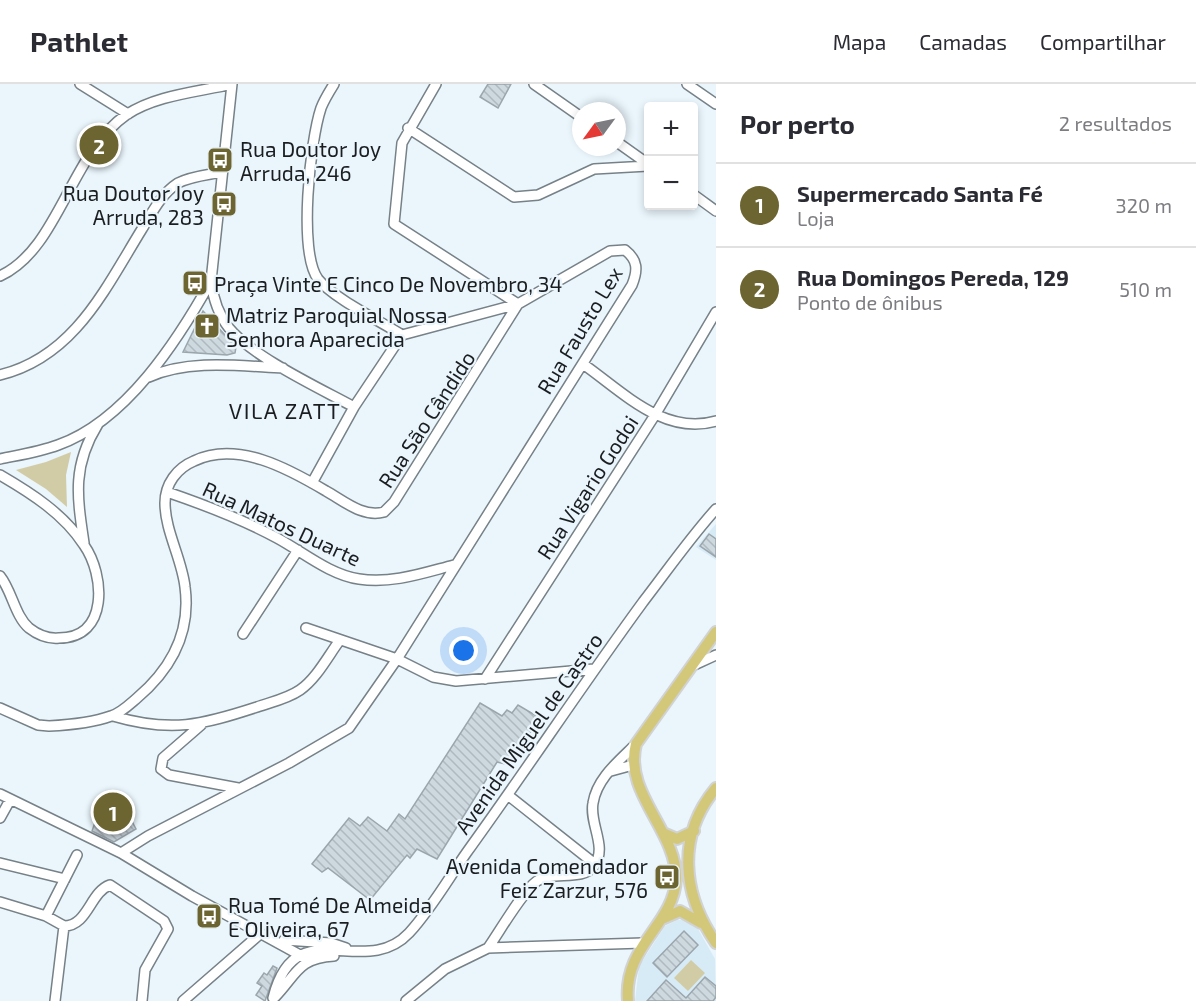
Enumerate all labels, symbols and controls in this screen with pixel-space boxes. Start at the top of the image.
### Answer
text: Pathlet [30,24,128,58]
text: Mapa [833,29,886,54]
text: Camadas [919,29,1007,54]
text: Compartilhar [1040,29,1166,54]
north arrow [572,102,626,156]
map controls [644,102,698,210]
button: + [644,102,698,156]
text: Por perto [740,108,855,139]
text: 2 resultados [1059,111,1172,135]
pin: 2 [80,122,118,168]
place label: Rua Doutor Joy Arruda, 246 [240,136,381,185]
bus stop icon: Rua Doutor Joy Arruda, 246 [205,145,235,175]
button: − [644,156,698,210]
place label: Rua Doutor Joy Arruda, 283 [63,180,204,229]
text: Supermercado Santa Fé [797,180,1043,206]
bus stop icon: Rua Doutor Joy Arruda, 283 [209,189,239,219]
text: 1 [755,193,764,217]
text: 320 m [1116,193,1172,217]
text: Loja [797,206,835,230]
street label: Rua Fausto Lex [531,262,627,398]
text: Rua Domingos Pereda, 129 [797,264,1069,290]
bus stop icon: Praça Vinte E Cinco De Novembro, 34 [180,268,210,298]
place label: Praça Vinte E Cinco De Novembro, 34 [214,271,562,298]
text: 2 [754,277,765,301]
text: 510 m [1119,277,1172,301]
text: Ponto de ônibus [797,290,943,314]
place label: Matriz Paroquial Nossa Senhora Aparecida [226,302,448,351]
church icon: Matriz Paroquial Nossa Senhora Aparecida [192,311,222,341]
street label: Rua São Cândido [372,346,480,492]
district label: VILA ZATT [229,397,341,423]
street label: Rua Vigario Godoi [531,410,643,564]
street label: Rua Matos Duarte [199,475,365,571]
street label: Avenida Miguel de Castro [449,628,607,838]
your location [449,636,478,665]
pin: 1 [94,790,132,834]
place label: Avenida Comendador Feiz Zarzur, 576 [446,853,649,902]
bus stop icon: Avenida Comendador Feiz Zarzur, 576 [652,862,682,892]
place label: Rua Tomé De Almeida E Oliveira, 67 [228,892,432,941]
bus stop icon: Rua Tomé De Almeida E Oliveira, 67 [194,901,224,931]

